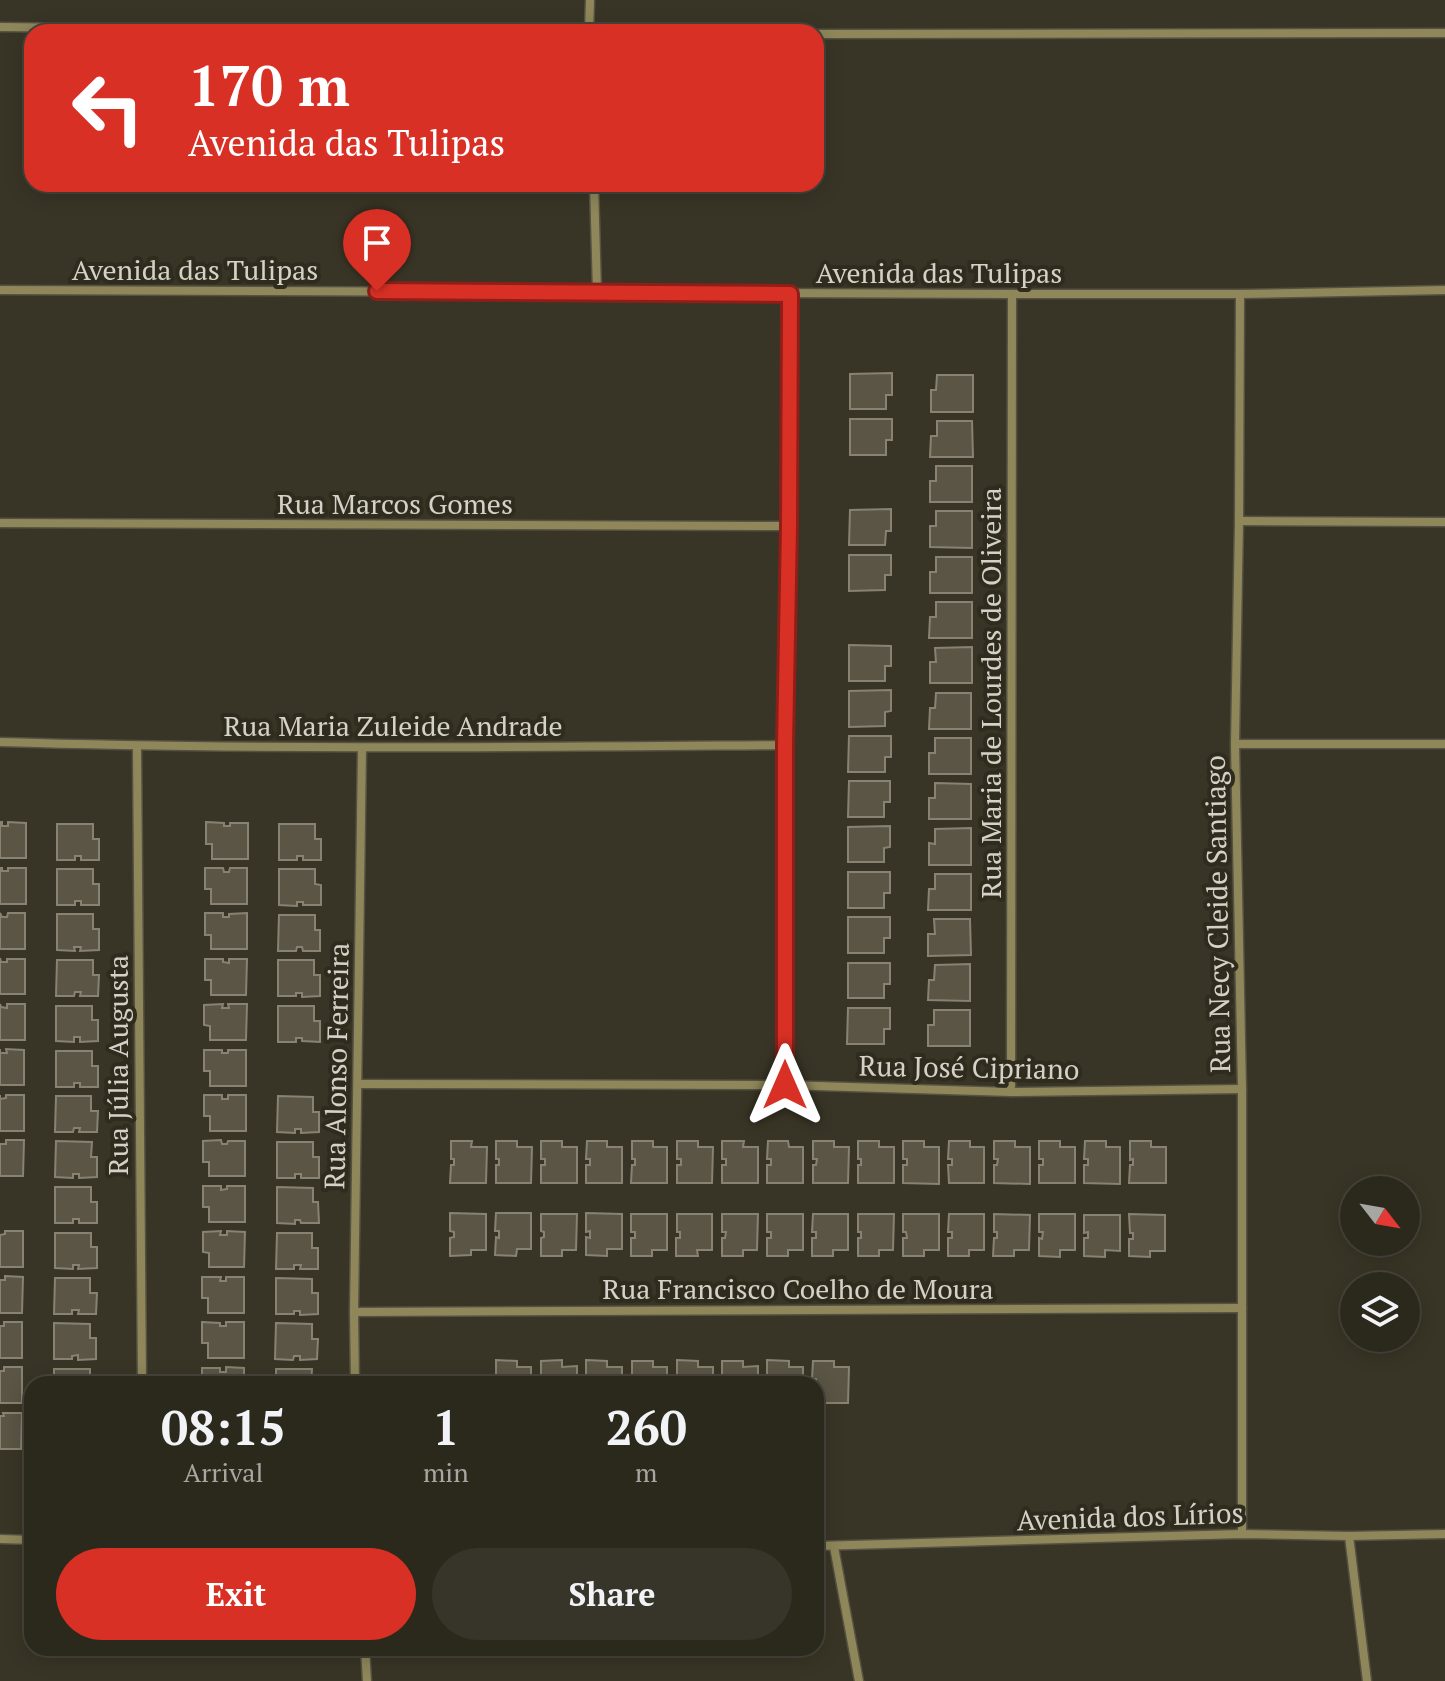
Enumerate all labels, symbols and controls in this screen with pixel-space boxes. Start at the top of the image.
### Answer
text: 170 m [188,48,350,122]
icon: left [56,56,160,160]
text: Avenida das Tulipas [188,119,505,166]
pin [343,209,411,291]
icon: arrive [355,221,399,265]
street label: Avenida das Tulipas [72,251,318,288]
street label: Avenida das Tulipas [816,254,1062,291]
street label: Rua Marcos Gomes [277,485,513,522]
street label: Rua Maria de Lourdes de Oliveira [972,487,1009,899]
street label: Rua Maria Zuleide Andrade [223,707,563,744]
street label: Rua Necy Cleide Santiago [1196,755,1238,1073]
street label: Rua Alonso Ferreira [315,942,357,1190]
street label: Rua Júlia Augusta [99,955,136,1175]
position arrow [743,1043,827,1127]
street label: Rua José Cipriano [858,1047,1080,1087]
north arrow [1340,1176,1420,1256]
map controls [1340,1176,1420,1352]
street label: Rua Francisco Coelho de Moura [602,1270,994,1307]
button: layers [1340,1272,1420,1352]
text: 08:15 [161,1395,286,1459]
text: 1 [432,1395,459,1459]
text: 260 [606,1395,687,1459]
text: Arrival [184,1455,263,1489]
text: min [423,1455,469,1489]
text: m [635,1455,658,1489]
street label: Avenida dos Lírios [1016,1494,1244,1538]
button: Exit [56,1548,416,1640]
button: Share [432,1548,792,1640]

